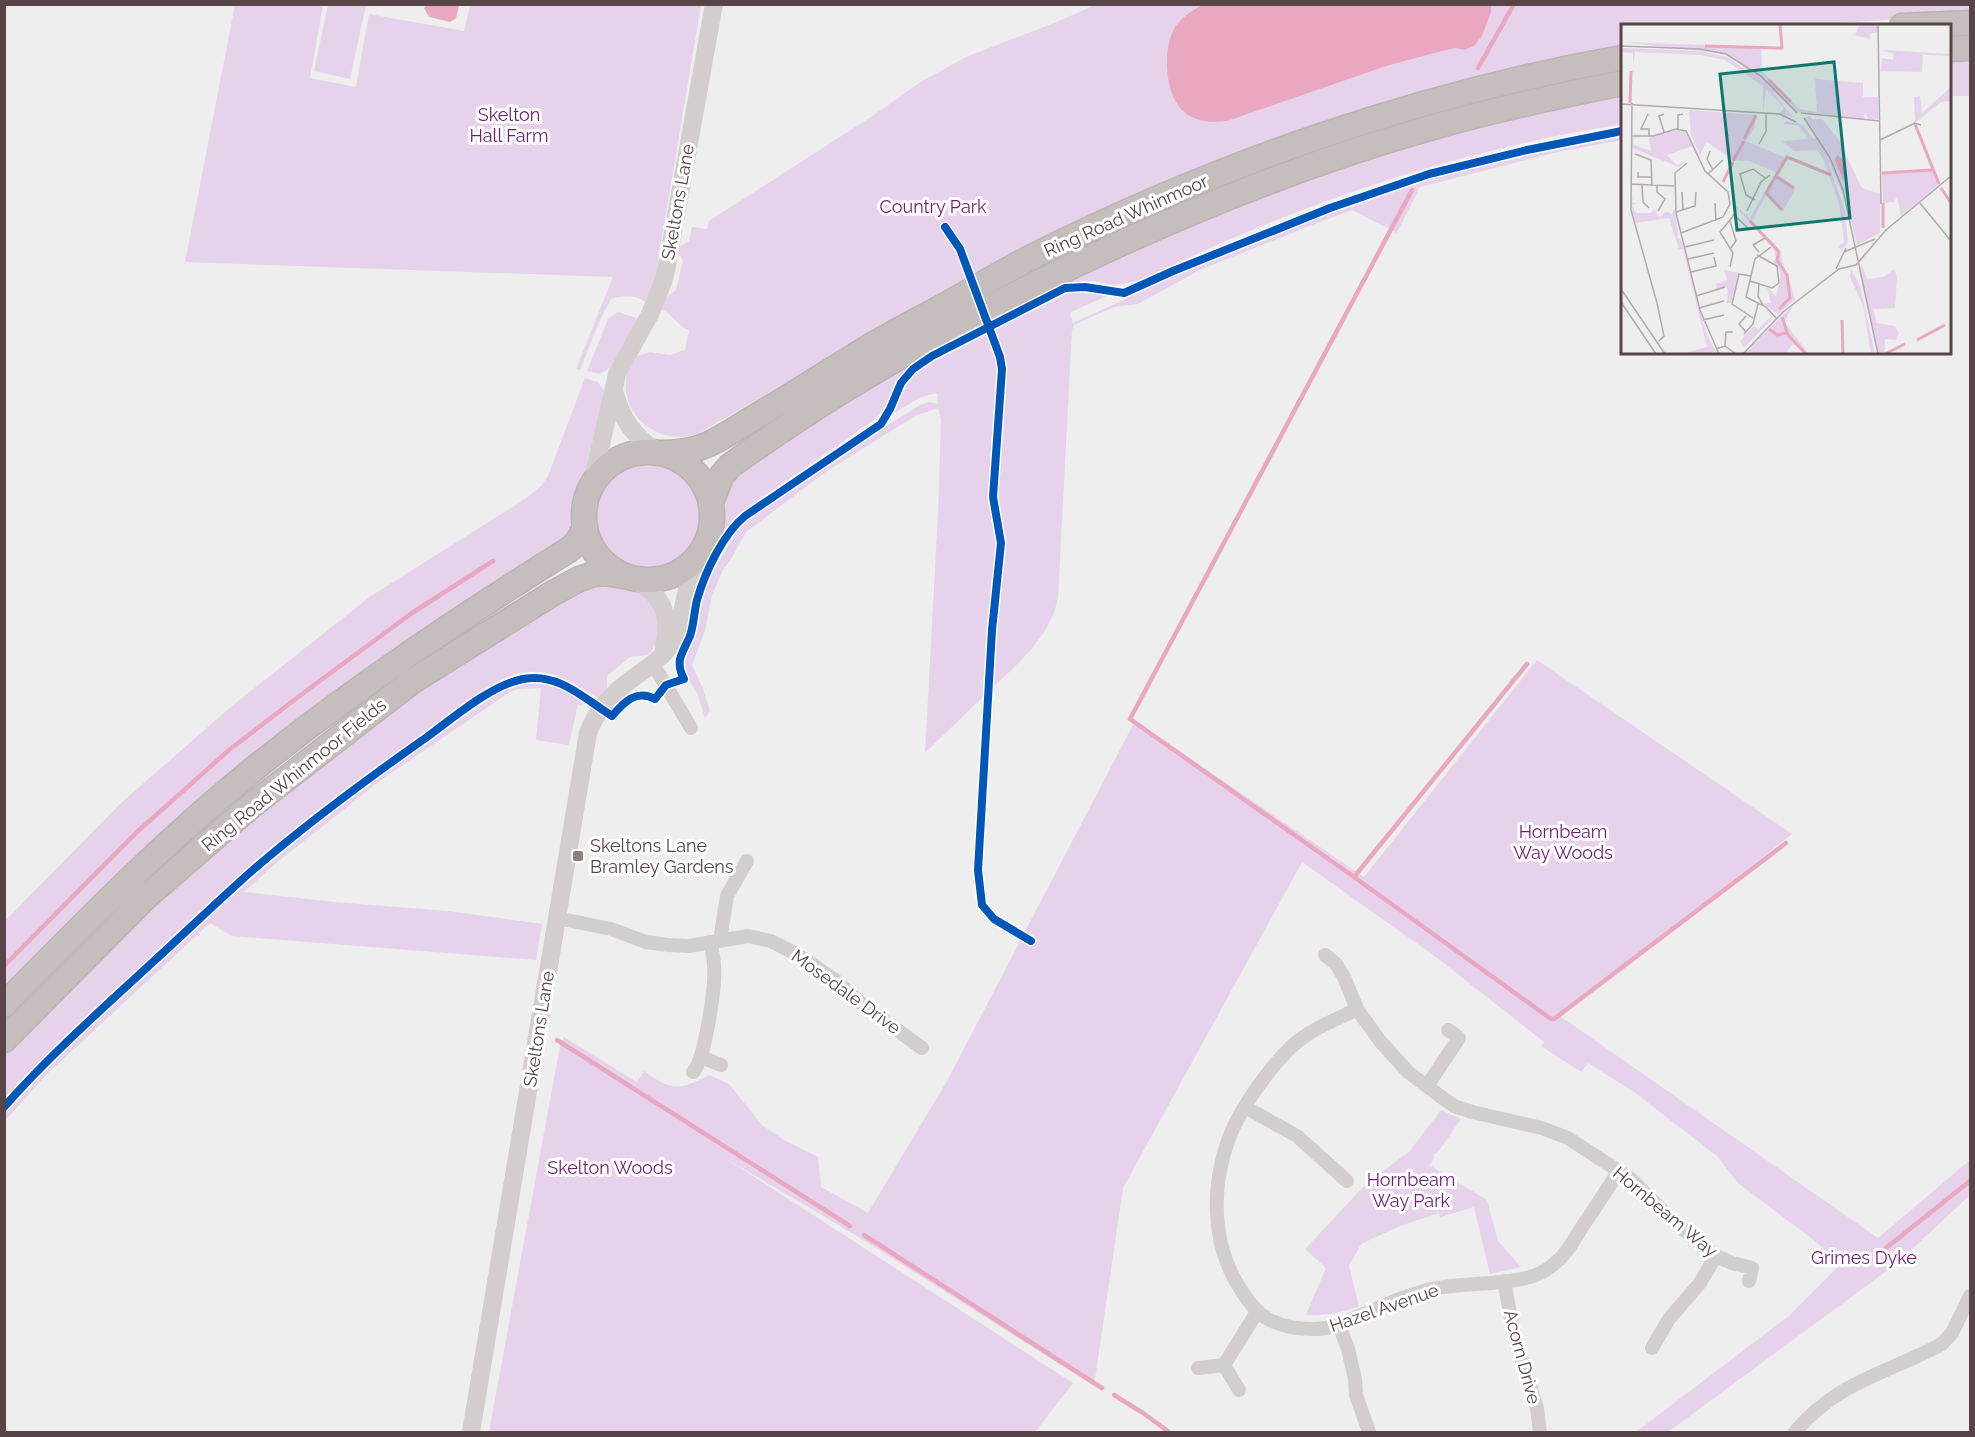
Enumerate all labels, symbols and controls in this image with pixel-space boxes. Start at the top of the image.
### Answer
inset map [1621,24,1951,354]
park label: Skelton Hall Farm [470,104,548,146]
street label: Skeltons Lane [657,142,698,261]
street label: Ring Road Whinmoor [1041,170,1212,261]
park label: Country Park [879,196,987,217]
street label: Ring Road Whinmoor Fields [197,694,390,855]
park label: Hornbeam Way Woods [1513,821,1613,863]
place label: Skeltons Lane Bramley Gardens [590,835,734,877]
marker: Skeltons Lane Bramley Gardens [571,849,585,863]
street label: Mosedale Drive [788,945,905,1038]
street label: Skeltons Lane [519,969,558,1088]
park label: Skelton Woods [547,1157,673,1178]
street label: Hornbeam Way [1609,1162,1722,1262]
park label: Hornbeam Way Park [1367,1169,1455,1211]
park label: Grimes Dyke [1811,1247,1917,1268]
street label: Hazel Avenue [1327,1279,1441,1336]
street label: Acorn Drive [1500,1307,1545,1407]

